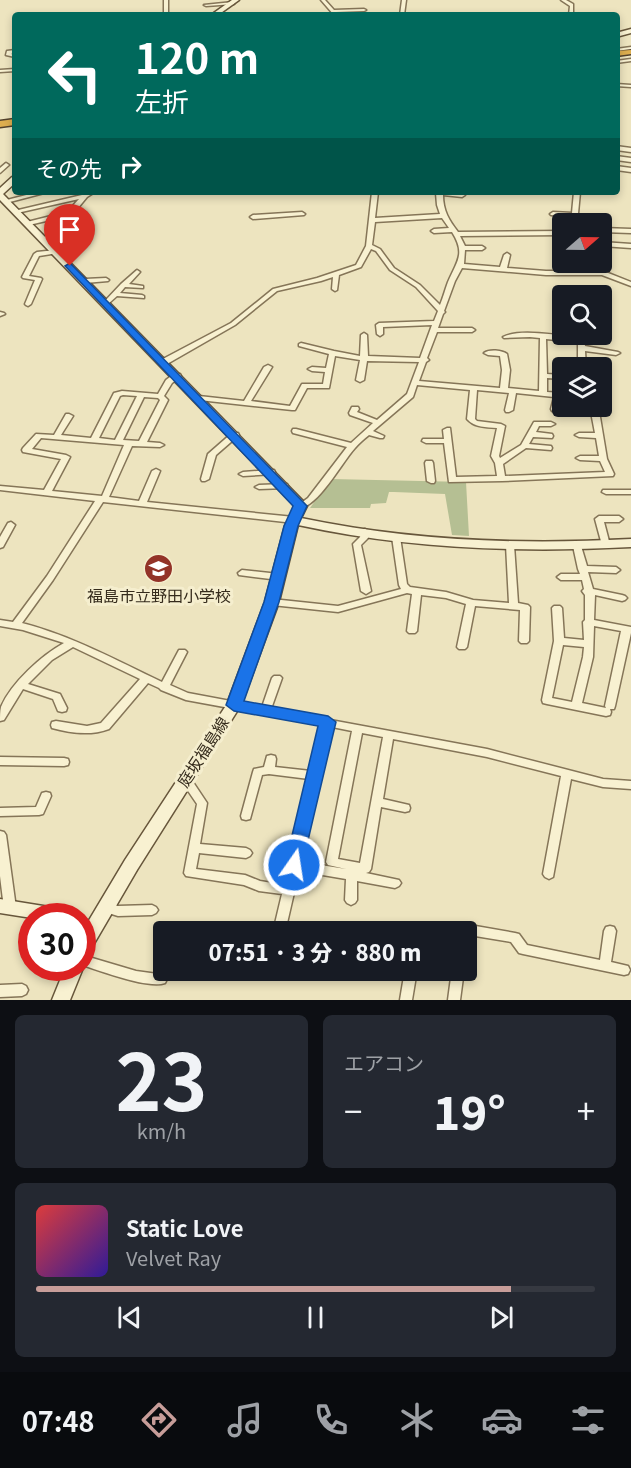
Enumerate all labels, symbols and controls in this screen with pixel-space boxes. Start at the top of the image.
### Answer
text: 120 m [135,25,259,86]
icon: left [36,36,114,114]
text: 左折 [135,81,189,120]
icon: right [114,150,147,183]
text: その先 [36,151,102,183]
pin [44,204,95,266]
icon: arrive [53,213,86,246]
north arrow [552,213,612,273]
map controls [552,213,612,417]
button: search [552,285,612,345]
button: layers [552,357,612,417]
school or university icon: 福島市立野田小学校 [143,552,175,584]
place label: 福島市立野田小学校 [87,583,231,607]
street label: 庭坂福島線 [170,711,234,792]
position arrow [262,833,326,897]
speed limit sign: 30 [18,903,96,981]
text: 07:51 · 3 分 · 880 m [209,935,421,967]
text: 23 [115,1021,208,1133]
text: エアコン [344,1048,424,1077]
text: 19° [433,1078,506,1143]
text: − [344,1086,362,1134]
text: + [577,1086,595,1134]
text: km/h [137,1116,186,1145]
text: Static Love [126,1211,243,1243]
text: Velvet Ray [126,1243,221,1272]
icon: previous [113,1301,146,1334]
icon: pause [299,1301,332,1334]
icon: next [485,1301,518,1334]
icon: directions [138,1399,180,1441]
icon: music [224,1399,266,1441]
icon: phone [310,1399,352,1441]
icon: climate [396,1399,438,1441]
icon: car [481,1399,523,1441]
icon: filters [567,1399,609,1441]
text: 07:48 [22,1401,94,1440]

